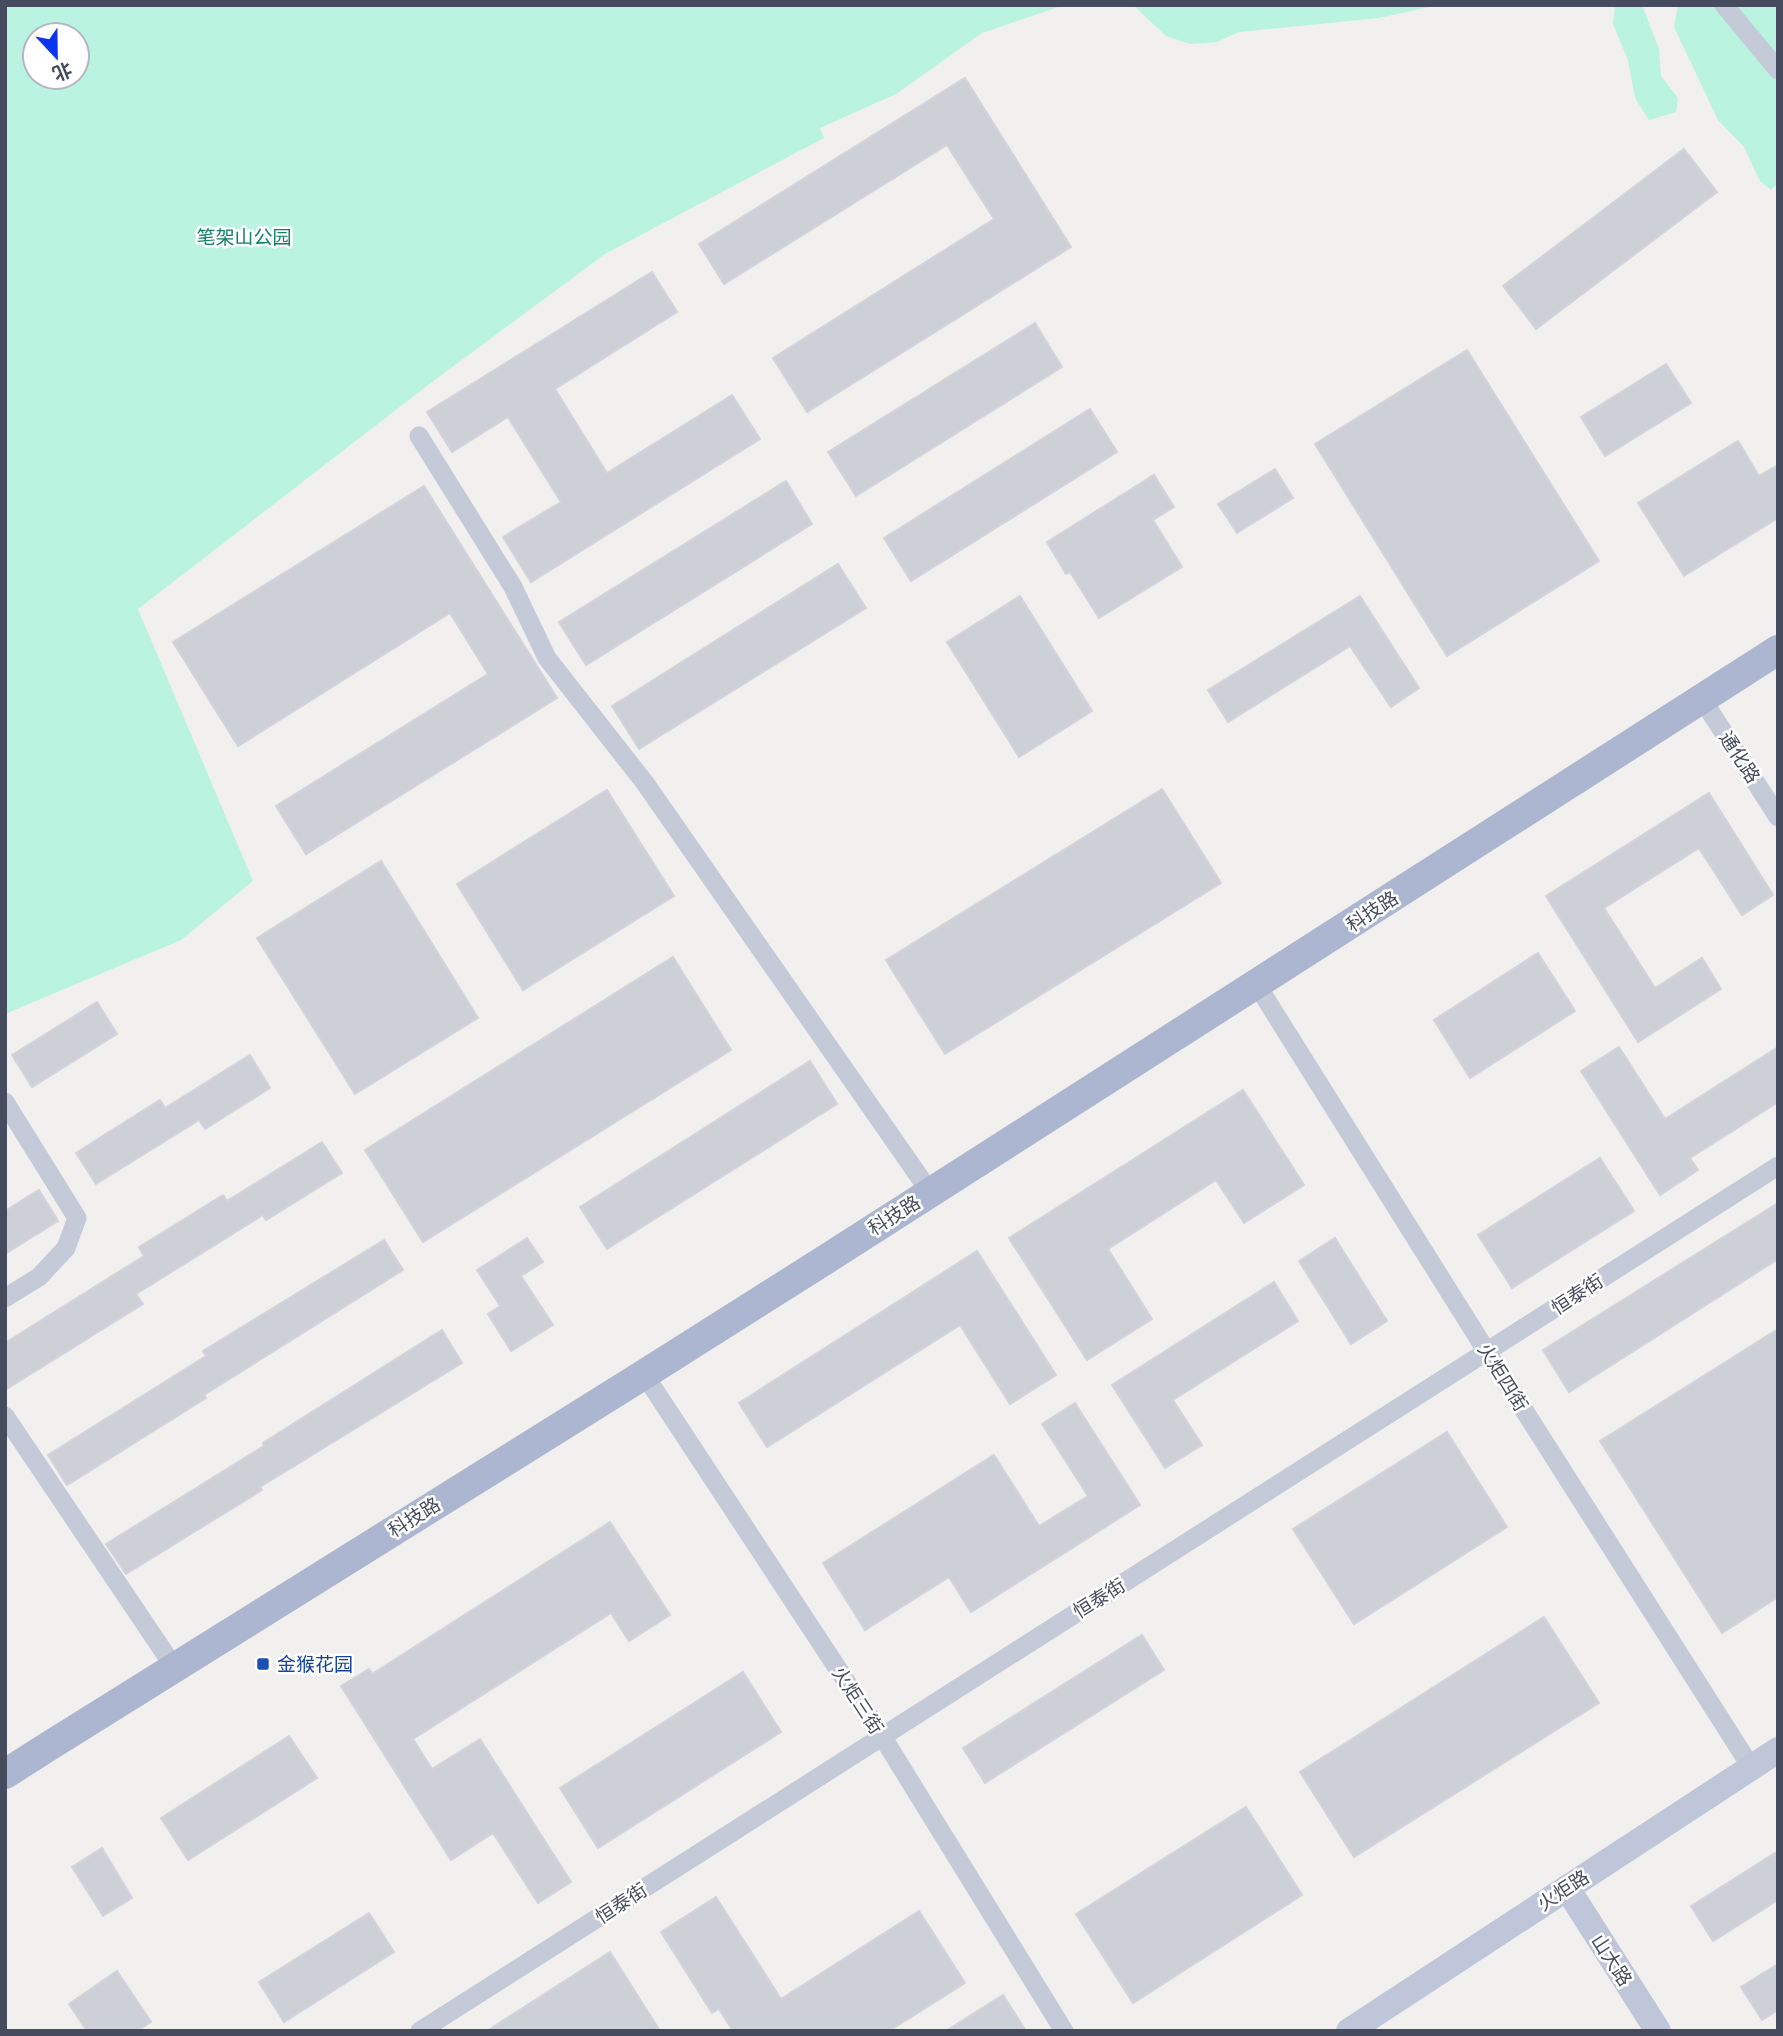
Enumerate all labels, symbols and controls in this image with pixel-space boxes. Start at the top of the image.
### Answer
north arrow [21,21,91,91]
text: 北 [49,57,76,86]
park label: 笔架山公园 [196,225,292,249]
street label: 通化路 [1714,727,1766,787]
street label: 科技路 [1342,885,1402,937]
street label: 科技路 [863,1190,925,1240]
street label: 恒泰街 [1547,1268,1607,1320]
street label: 火炬四街 [1473,1338,1533,1416]
street label: 科技路 [383,1492,445,1542]
street label: 恒泰街 [1068,1573,1130,1623]
place label: 金猴花园 [277,1652,353,1676]
marker: 金猴花园 [255,1656,271,1672]
street label: 火炬三街 [827,1662,889,1738]
street label: 火炬路 [1533,1864,1593,1916]
street label: 恒泰街 [591,1877,651,1929]
street label: 山大路 [1586,1930,1638,1990]

